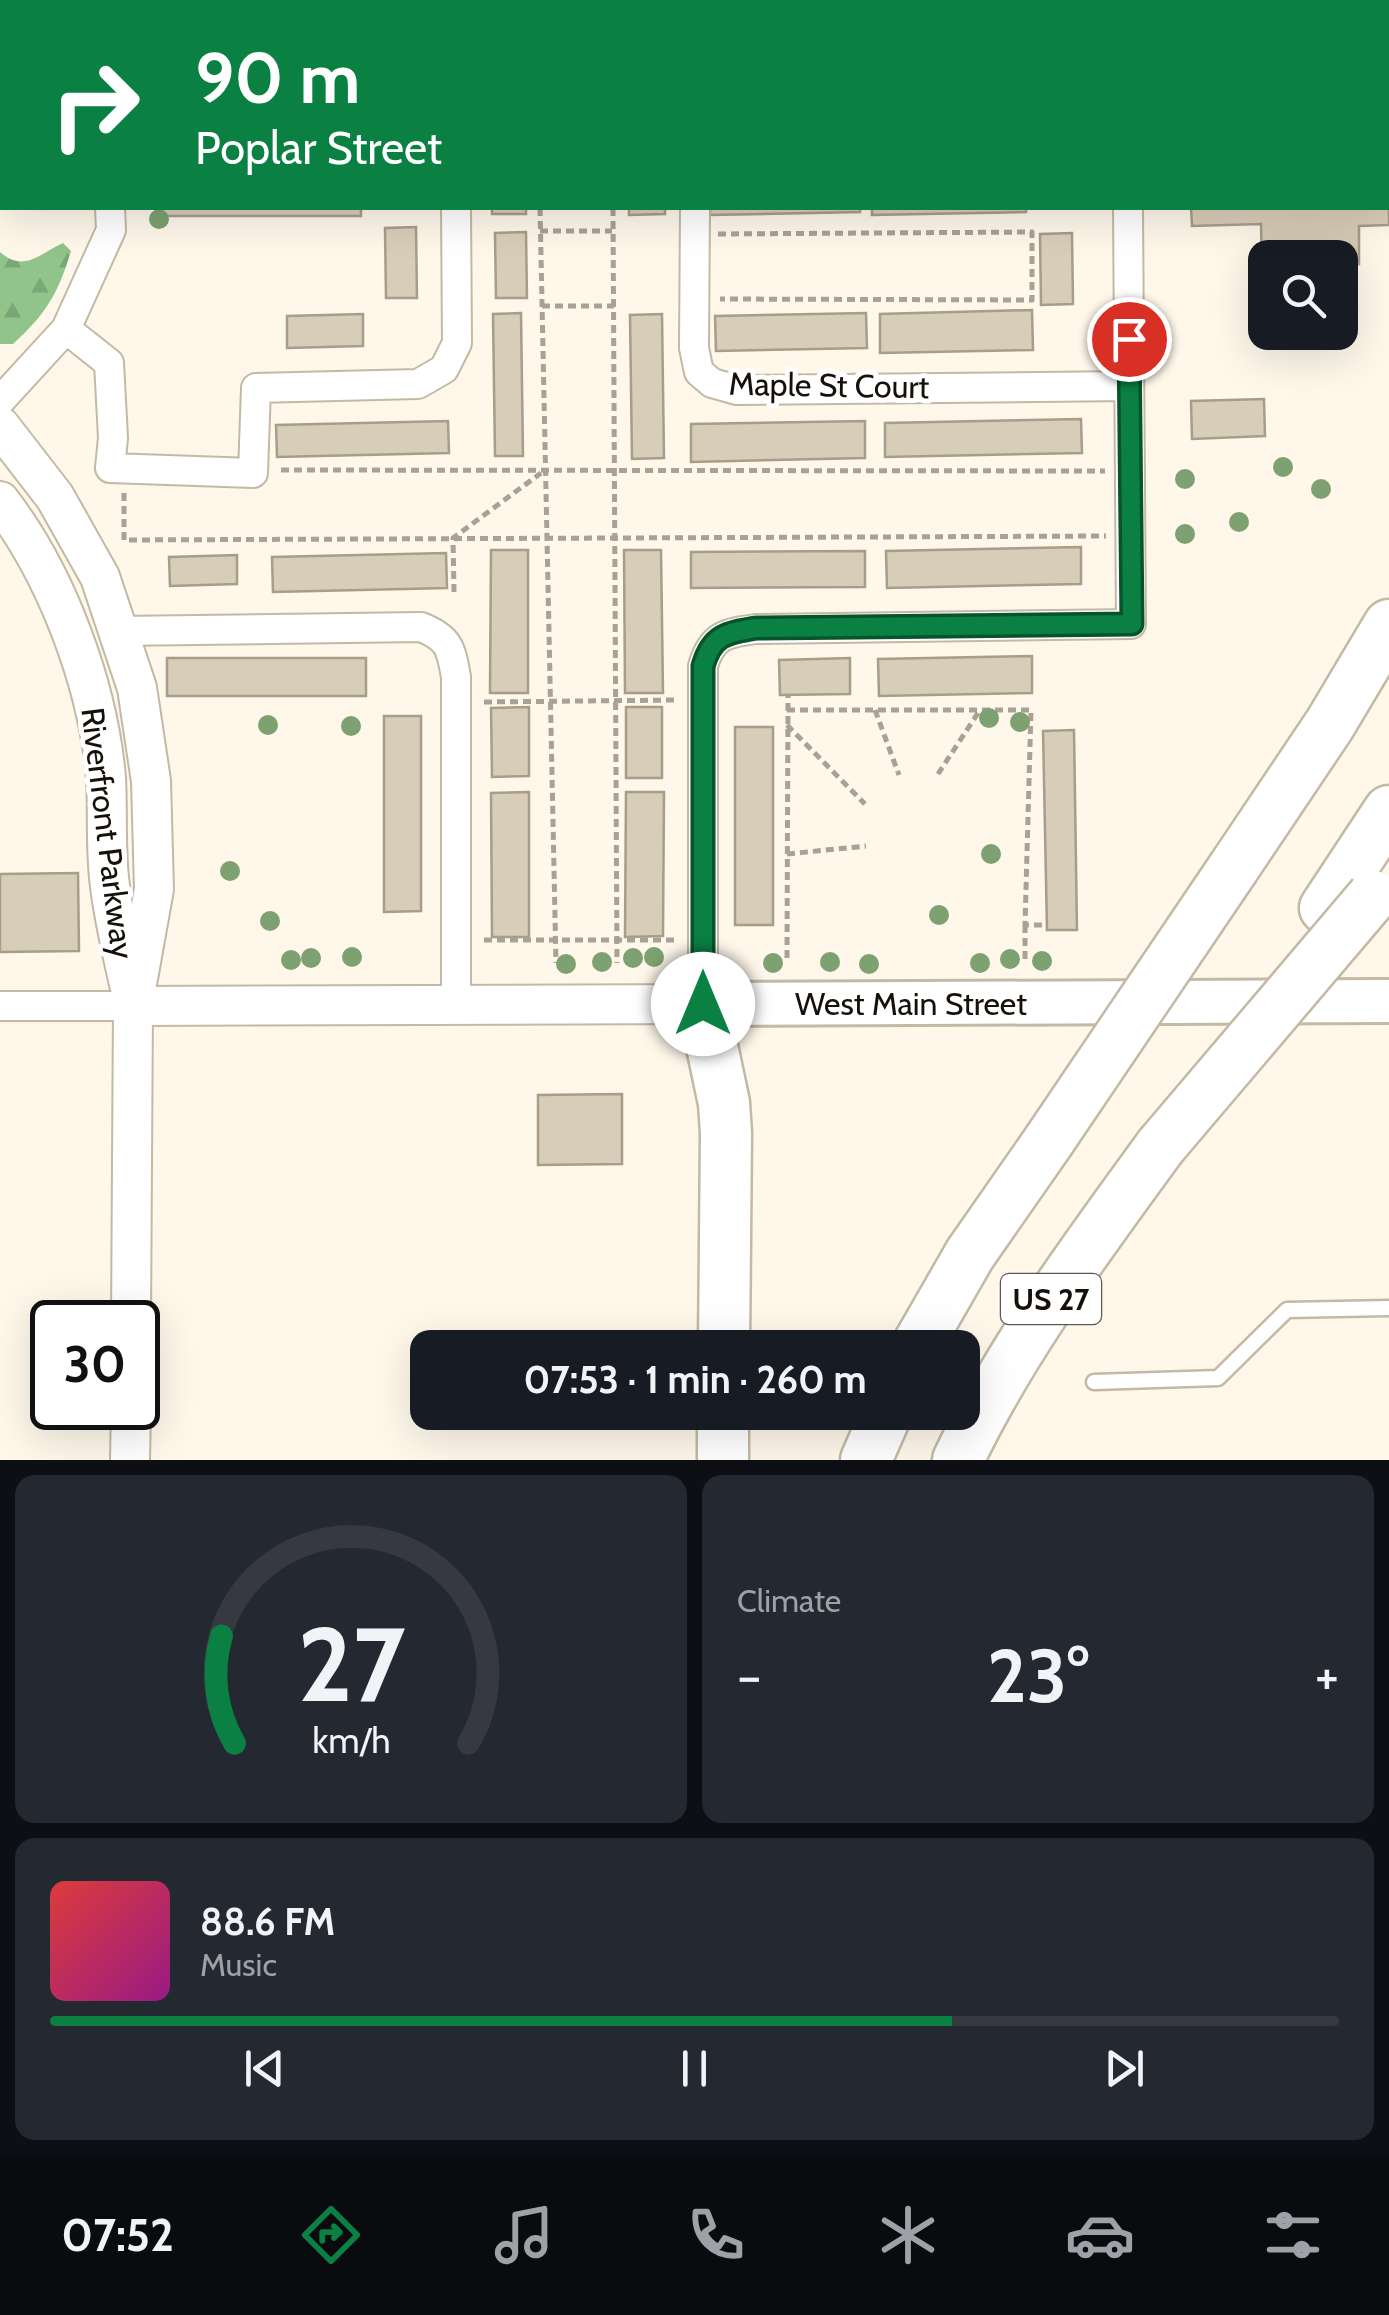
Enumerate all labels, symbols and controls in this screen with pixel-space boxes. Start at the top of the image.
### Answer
text: 90 m [195,35,360,121]
icon: right [30,40,160,170]
text: Poplar Street [195,121,442,175]
map controls [1248,240,1358,350]
button: search [1248,240,1358,350]
pin [1087,297,1172,382]
icon: arrive [1102,312,1157,367]
street label: Maple St Court [728,364,930,406]
street label: Riverfront Parkway [73,705,143,961]
position arrow [651,952,755,1056]
street label: West Main Street [795,984,1027,1023]
road number: US 27 [1001,1274,1101,1324]
speed limit sign: 30 [30,1300,160,1430]
text: 07:53 · 1 min · 260 m [524,1356,866,1403]
text: Climate [737,1581,841,1620]
text: 27 [297,1601,405,1727]
text: 23° [987,1630,1089,1721]
text: − [737,1642,761,1709]
text: + [1315,1642,1339,1709]
text: km/h [312,1719,390,1762]
text: 88.6 FM [200,1898,335,1945]
text: Music [200,1945,277,1984]
icon: previous [237,2041,292,2096]
icon: pause [667,2041,722,2096]
icon: next [1097,2041,1152,2096]
icon: directions [296,2200,366,2270]
icon: music [489,2200,559,2270]
icon: phone [681,2200,751,2270]
icon: climate [873,2200,943,2270]
icon: car [1065,2200,1135,2270]
icon: filters [1258,2200,1328,2270]
text: 07:52 [61,2208,174,2262]

